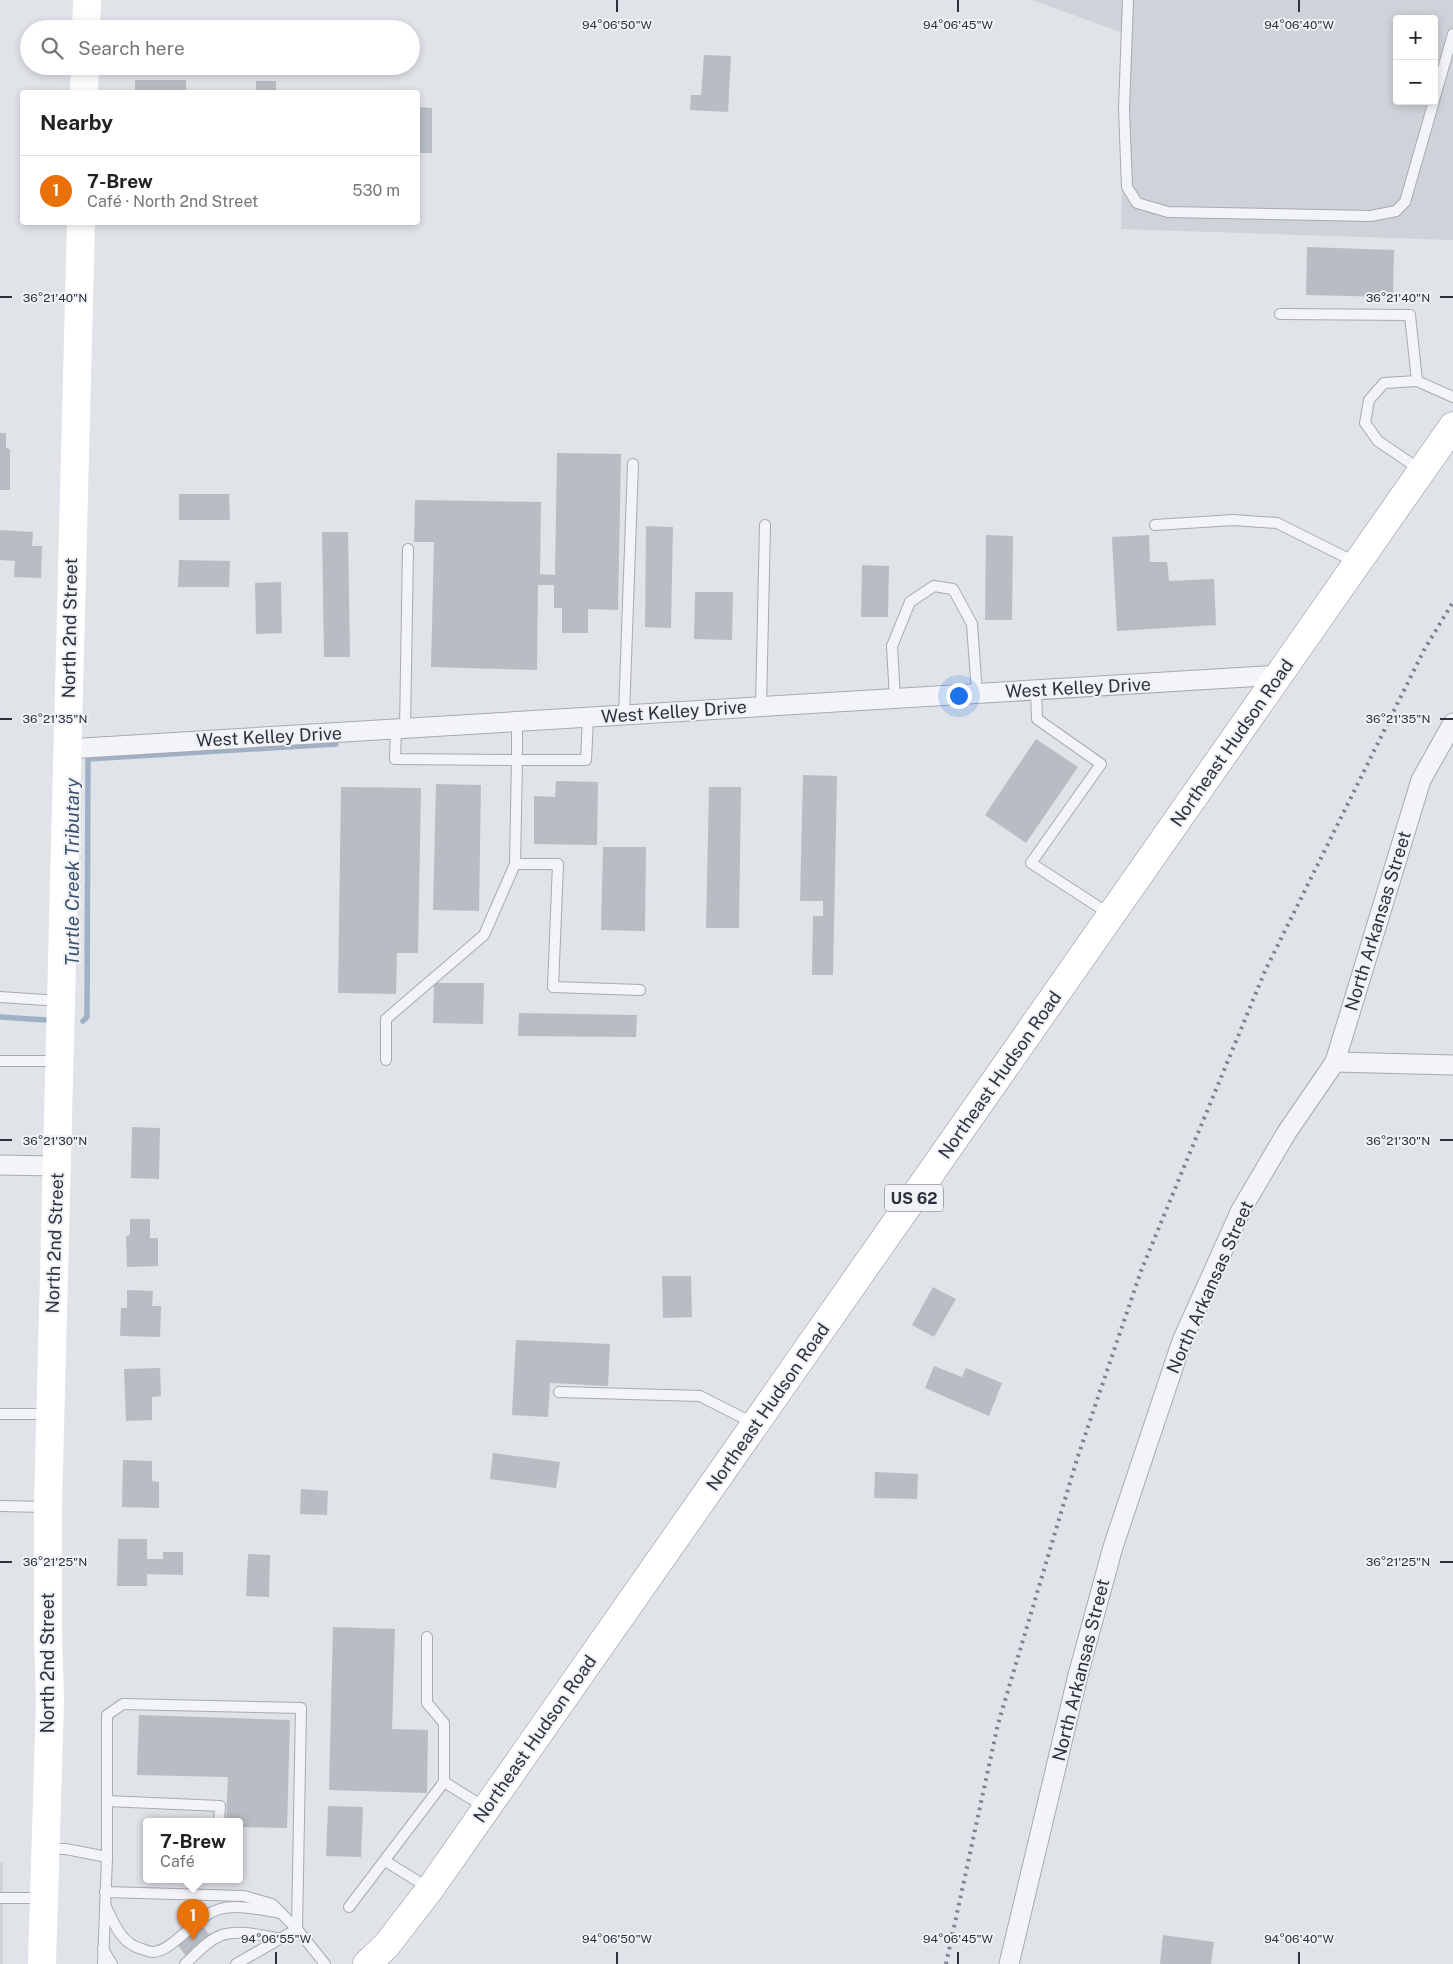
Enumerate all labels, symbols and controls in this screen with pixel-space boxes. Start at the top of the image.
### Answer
map controls [1393,15,1438,105]
button: + [1393,15,1438,60]
text: 94°06'50"W [582,18,652,32]
text: 94°06'45"W [923,18,994,32]
text: 94°06'40"W [1264,18,1334,32]
search box [20,20,420,75]
icon: search [38,34,66,62]
text: Search here [78,37,185,59]
button: − [1393,60,1438,105]
text: Nearby [40,110,113,135]
text: 7-Brew [87,170,153,192]
text: 1 [53,181,59,200]
text: 530 m [352,181,400,200]
text: Café · North 2nd Street [87,192,258,211]
text: 36°21'40"N [23,291,87,305]
text: 36°21'40"N [1366,291,1430,305]
street label: North 2nd Street [58,557,81,699]
street label: Northeast Hudson Road [1166,655,1297,831]
street label: West Kelley Drive [1005,673,1151,702]
your location [946,683,972,709]
street label: West Kelley Drive [600,696,748,727]
text: 36°21'35"N [23,712,87,726]
text: 36°21'35"N [1366,712,1430,726]
street label: West Kelley Drive [196,722,342,751]
water label: Turtle Creek Tributary [61,778,83,966]
street label: North Arkansas Street [1340,828,1415,1013]
street label: Northeast Hudson Road [934,987,1065,1163]
text: 36°21'30"N [23,1134,87,1148]
text: 36°21'30"N [1366,1134,1430,1148]
street label: North 2nd Street [42,1172,67,1314]
road number: US 62 [885,1184,943,1212]
street label: North Arkansas Street [1162,1197,1257,1377]
street label: Northeast Hudson Road [702,1319,833,1495]
text: 36°21'25"N [23,1555,87,1569]
text: 36°21'25"N [1366,1555,1430,1569]
street label: North Arkansas Street [1048,1577,1113,1763]
street label: North 2nd Street [37,1593,58,1733]
street label: Northeast Hudson Road [469,1651,600,1827]
popup [143,1818,243,1883]
text: 7-Brew [160,1830,226,1852]
text: Café [160,1852,195,1871]
pin: 1 [177,1899,209,1940]
text: 94°06'55"W [241,1932,312,1946]
text: 94°06'50"W [582,1932,652,1946]
text: 94°06'45"W [923,1932,994,1946]
text: 94°06'40"W [1264,1932,1334,1946]

